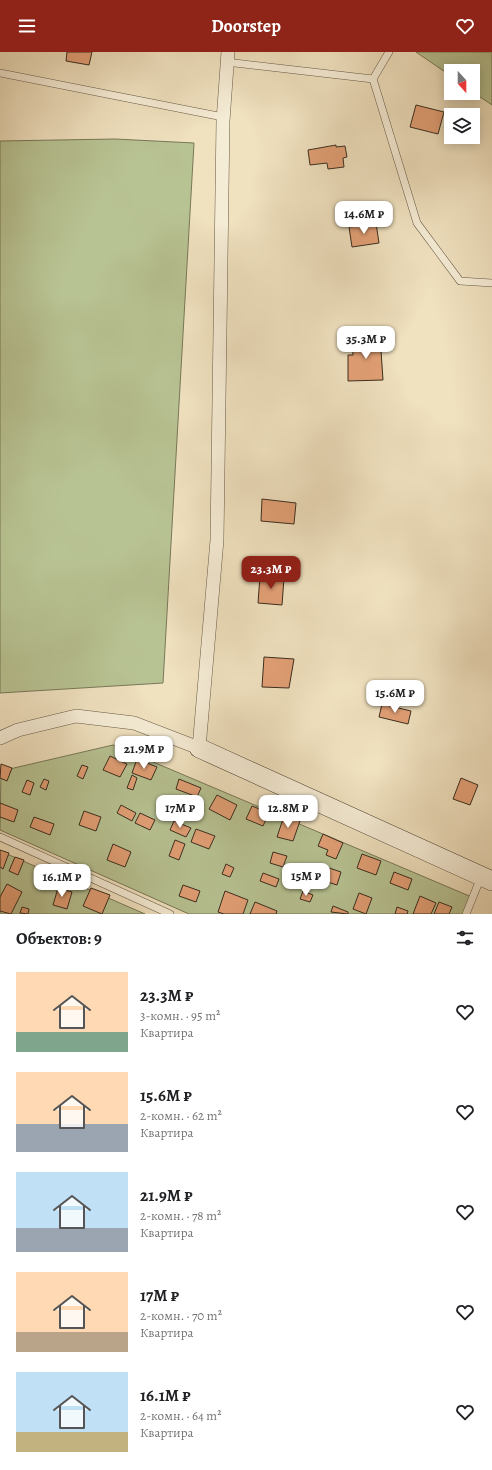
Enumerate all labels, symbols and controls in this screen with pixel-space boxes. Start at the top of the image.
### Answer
text: Doorstep [211,14,281,38]
icon: menu [16,15,38,37]
icon: heart [454,15,476,37]
north arrow [444,64,480,100]
map controls [444,64,480,144]
button: layers [444,108,480,144]
pin: 14.6M ₽ [327,201,401,235]
text: 14.6M ₽ [344,205,384,222]
pin: 35.3M ₽ [329,326,403,360]
text: 35.3M ₽ [346,330,386,347]
pin: 23.3M ₽ [234,556,308,590]
text: 23.3M ₽ [251,560,291,577]
pin: 15.6M ₽ [358,680,432,714]
text: 15.6M ₽ [375,684,415,701]
pin: 21.9M ₽ [107,736,181,770]
text: 21.9M ₽ [124,740,164,757]
pin: 17M ₽ [152,795,208,829]
pin: 12.8M ₽ [251,795,325,829]
text: 17M ₽ [165,799,195,816]
text: 12.8M ₽ [268,799,308,816]
pin: 15M ₽ [278,863,334,897]
pin: 16.1M ₽ [25,864,99,898]
text: 15M ₽ [291,867,321,884]
text: 16.1M ₽ [43,868,81,885]
text: Объектов: 9 [16,927,102,950]
icon: filters [454,927,476,949]
text: 23.3M ₽ [140,984,193,1007]
icon: home [48,988,96,1036]
icon: heart [454,1001,476,1023]
text: 3-комн. · 95 m² [140,1007,220,1024]
text: Квартира [140,1024,194,1041]
text: 15.6M ₽ [140,1084,192,1107]
icon: home [48,1088,96,1136]
icon: heart [454,1101,476,1123]
text: 2-комн. · 62 m² [140,1107,222,1124]
text: Квартира [140,1124,194,1141]
text: 21.9M ₽ [140,1184,193,1207]
icon: home [48,1188,96,1236]
icon: heart [454,1201,476,1223]
text: 2-комн. · 78 m² [140,1207,221,1224]
text: Квартира [140,1224,194,1241]
text: 17M ₽ [140,1284,179,1307]
icon: home [48,1288,96,1336]
icon: heart [454,1301,476,1323]
text: 2-комн. · 70 m² [140,1307,222,1324]
text: Квартира [140,1324,194,1341]
text: 16.1M ₽ [140,1384,191,1407]
icon: home [48,1388,96,1436]
icon: heart [454,1401,476,1423]
text: 2-комн. · 64 m² [140,1407,221,1424]
text: Квартира [140,1424,194,1441]

